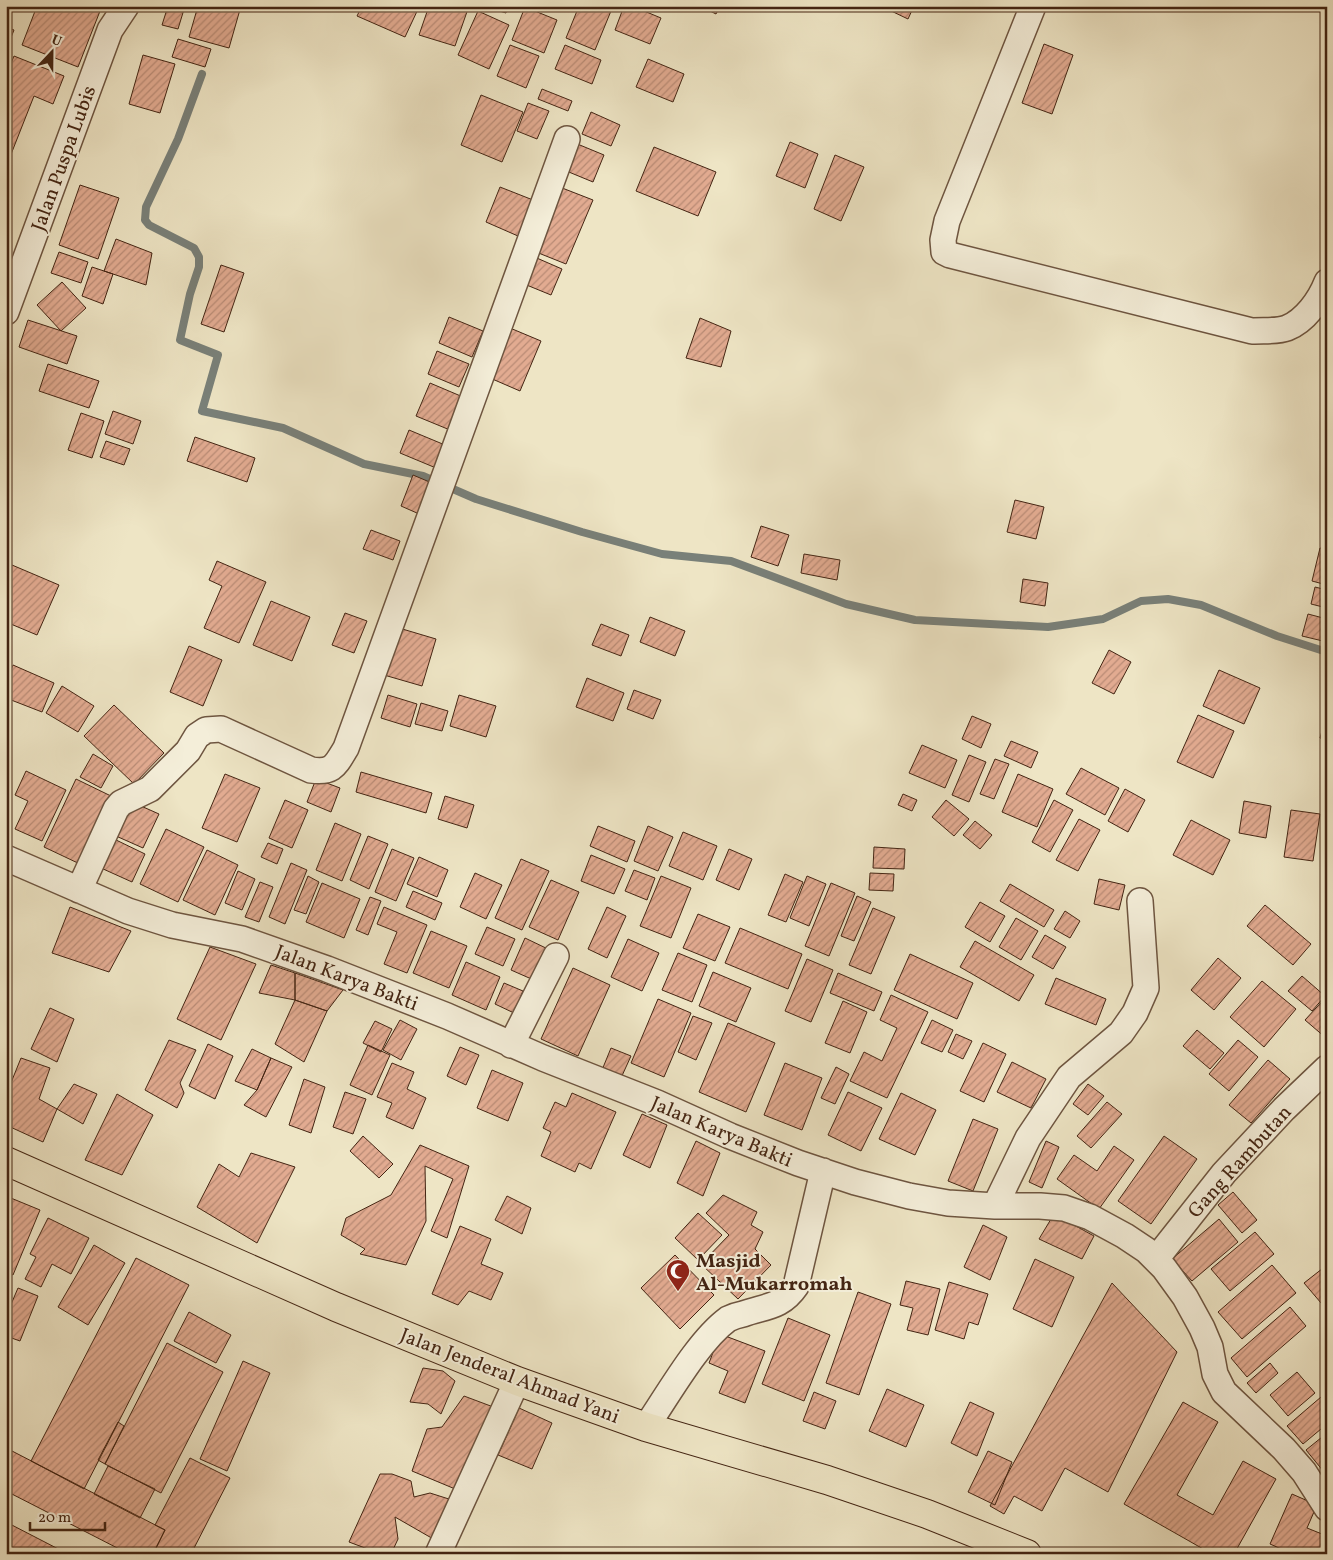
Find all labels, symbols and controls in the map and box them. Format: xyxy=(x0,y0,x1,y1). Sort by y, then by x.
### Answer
north arrow xyxy=(28,28,78,78)
text: U xyxy=(48,31,65,52)
street label: Jalan Puspa Lubis xyxy=(26,82,104,236)
street label: Jalan Karya Bakti xyxy=(271,939,422,1019)
street label: Jalan Karya Bakti xyxy=(646,1090,796,1175)
street label: Gang Rambutan xyxy=(1182,1100,1299,1225)
place label: Masjid Al-Mukarromah xyxy=(696,1248,852,1299)
mosque icon: Masjid Al-Mukarromah xyxy=(665,1258,691,1292)
street label: Jalan Jenderal Ahmad Yani xyxy=(395,1322,623,1432)
scale bar xyxy=(30,1500,105,1532)
text: 20 m xyxy=(38,1508,71,1529)

